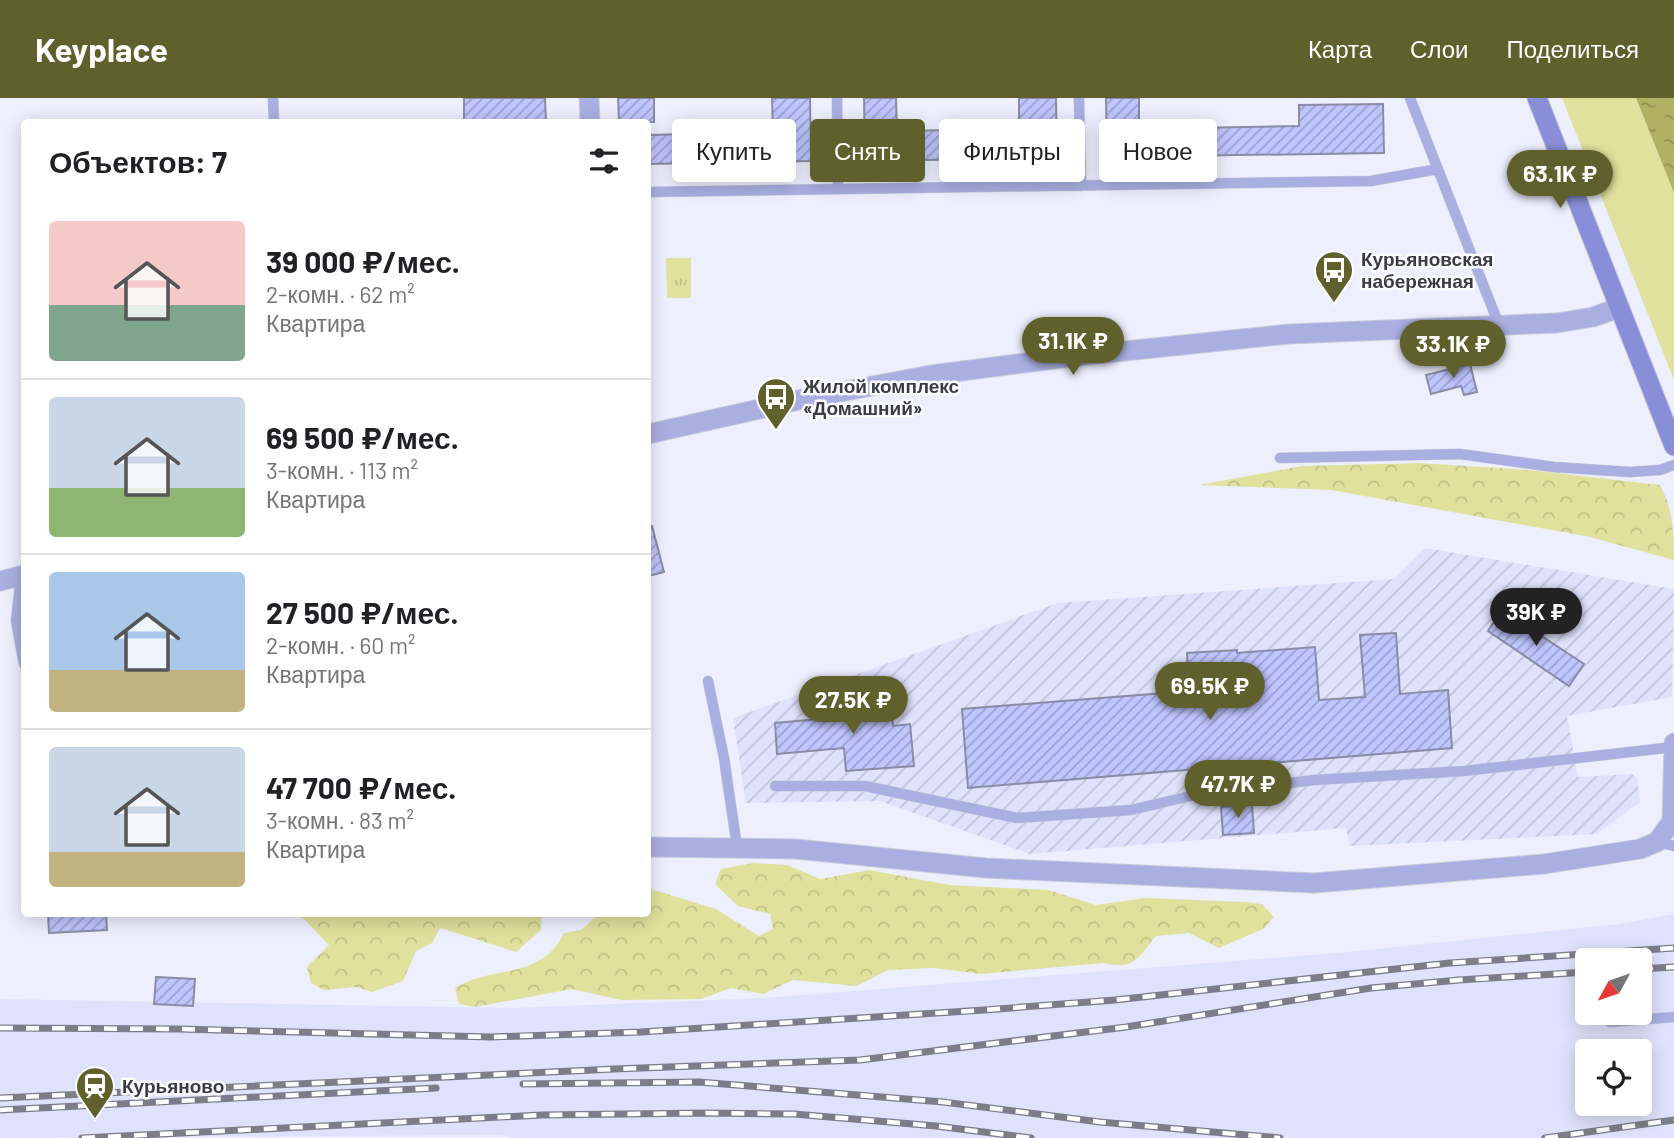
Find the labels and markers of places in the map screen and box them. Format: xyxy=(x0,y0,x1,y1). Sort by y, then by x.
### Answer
pin: 63.1K ₽ xyxy=(1495,150,1625,210)
place label: Курьяновская набережная xyxy=(1361,247,1493,292)
bus stop icon: Курьяновская набережная xyxy=(1313,249,1355,304)
pin: 31.1K ₽ xyxy=(1008,317,1138,377)
pin: 33.1K ₽ xyxy=(1388,320,1518,380)
place label: Жилой комплекс «Домашний» xyxy=(802,374,960,419)
bus stop icon: Жилой комплекс «Домашний» xyxy=(755,376,797,431)
pin: 39K ₽ xyxy=(1487,588,1585,648)
pin: 69.5K ₽ xyxy=(1145,662,1275,722)
pin: 27.5K ₽ xyxy=(788,676,918,736)
pin: 47.7K ₽ xyxy=(1173,760,1303,820)
station icon: Курьяново xyxy=(74,1065,116,1120)
place label: Курьяново xyxy=(122,1074,224,1097)

